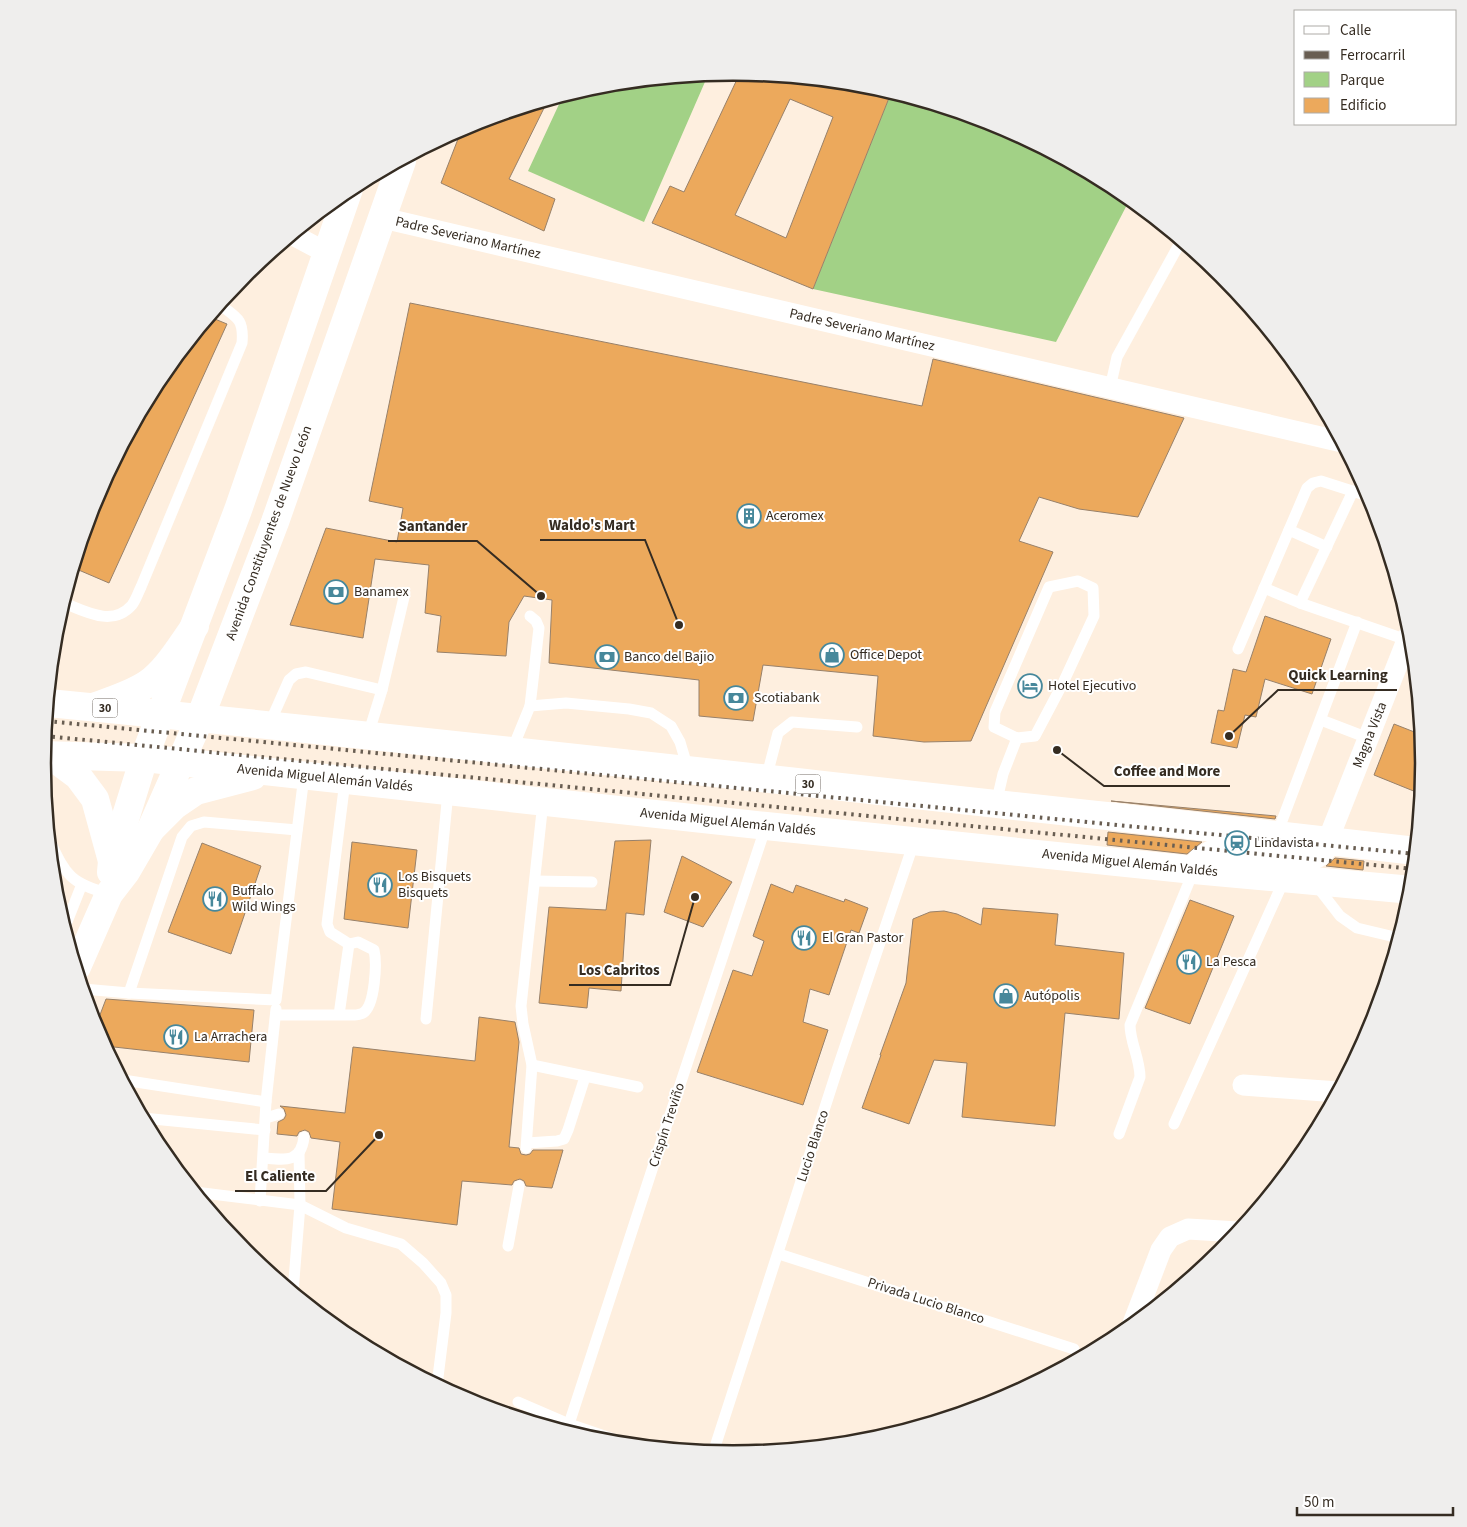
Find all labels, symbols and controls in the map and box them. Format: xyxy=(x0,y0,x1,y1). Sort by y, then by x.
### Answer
legend xyxy=(1294,10,1457,125)
text: Calle xyxy=(1340,20,1371,41)
text: Ferrocarril xyxy=(1340,45,1405,66)
text: Parque xyxy=(1340,70,1384,91)
text: Edificio xyxy=(1340,95,1387,116)
street label: Padre Severiano Martínez xyxy=(393,212,543,264)
street label: Padre Severiano Martínez xyxy=(787,304,937,356)
street label: Avenida Constituyentes de Nuevo León xyxy=(221,423,317,643)
building icon: Aceromex xyxy=(736,503,762,529)
place label: Aceromex xyxy=(766,506,824,526)
callout: Waldo's Mart xyxy=(540,510,645,540)
callout: Santander xyxy=(388,511,477,541)
text: Waldo's Mart xyxy=(549,515,635,536)
text: Santander xyxy=(398,516,468,537)
bank icon: Banamex xyxy=(323,579,349,605)
place label: Banamex xyxy=(354,582,409,602)
shop icon: Office Depot xyxy=(819,642,845,668)
bank icon: Banco del Bajio xyxy=(594,644,620,670)
place label: Office Depot xyxy=(850,645,922,665)
place label: Banco del Bajio xyxy=(624,647,714,667)
callout: Quick Learning xyxy=(1278,660,1397,690)
text: Quick Learning xyxy=(1288,665,1388,686)
hotel icon: Hotel Ejecutivo xyxy=(1017,673,1043,699)
place label: Hotel Ejecutivo xyxy=(1048,676,1136,696)
bank icon: Scotiabank xyxy=(723,685,749,711)
place label: Scotiabank xyxy=(754,688,819,708)
road number: 30 xyxy=(92,698,118,718)
street label: Magna Vista xyxy=(1348,699,1392,771)
callout: Coffee and More xyxy=(1104,756,1230,786)
street label: Avenida Miguel Alemán Valdés xyxy=(236,759,414,797)
text: Coffee and More xyxy=(1114,761,1221,782)
road number: 30 xyxy=(796,774,820,794)
street label: Avenida Miguel Alemán Valdés xyxy=(639,803,817,841)
station icon: Lindavista xyxy=(1224,830,1250,856)
place label: Lindavista xyxy=(1254,833,1314,853)
street label: Avenida Miguel Alemán Valdés xyxy=(1041,844,1219,882)
place label: Los Bisquets Bisquets xyxy=(398,867,471,903)
restaurant icon: Los Bisquets Bisquets xyxy=(367,872,393,898)
place label: Buffalo Wild Wings xyxy=(232,881,296,917)
restaurant icon: Buffalo Wild Wings xyxy=(202,886,228,912)
restaurant icon: El Gran Pastor xyxy=(791,925,817,951)
place label: El Gran Pastor xyxy=(822,928,904,948)
restaurant icon: La Pesca xyxy=(1176,949,1202,975)
place label: La Pesca xyxy=(1206,952,1256,972)
callout: Los Cabritos xyxy=(569,955,670,985)
text: Los Cabritos xyxy=(578,960,660,981)
shop icon: Autópolis xyxy=(993,983,1019,1009)
place label: Autópolis xyxy=(1024,986,1080,1006)
restaurant icon: La Arrachera xyxy=(163,1024,189,1050)
place label: La Arrachera xyxy=(194,1027,267,1047)
street label: Crispín Treviño xyxy=(644,1080,690,1170)
street label: Lucio Blanco xyxy=(792,1107,834,1185)
callout: El Caliente xyxy=(235,1161,326,1191)
text: El Caliente xyxy=(245,1166,315,1187)
street label: Privada Lucio Blanco xyxy=(865,1273,987,1329)
scale bar xyxy=(1297,1484,1453,1516)
text: 50 m xyxy=(1304,1492,1334,1513)

